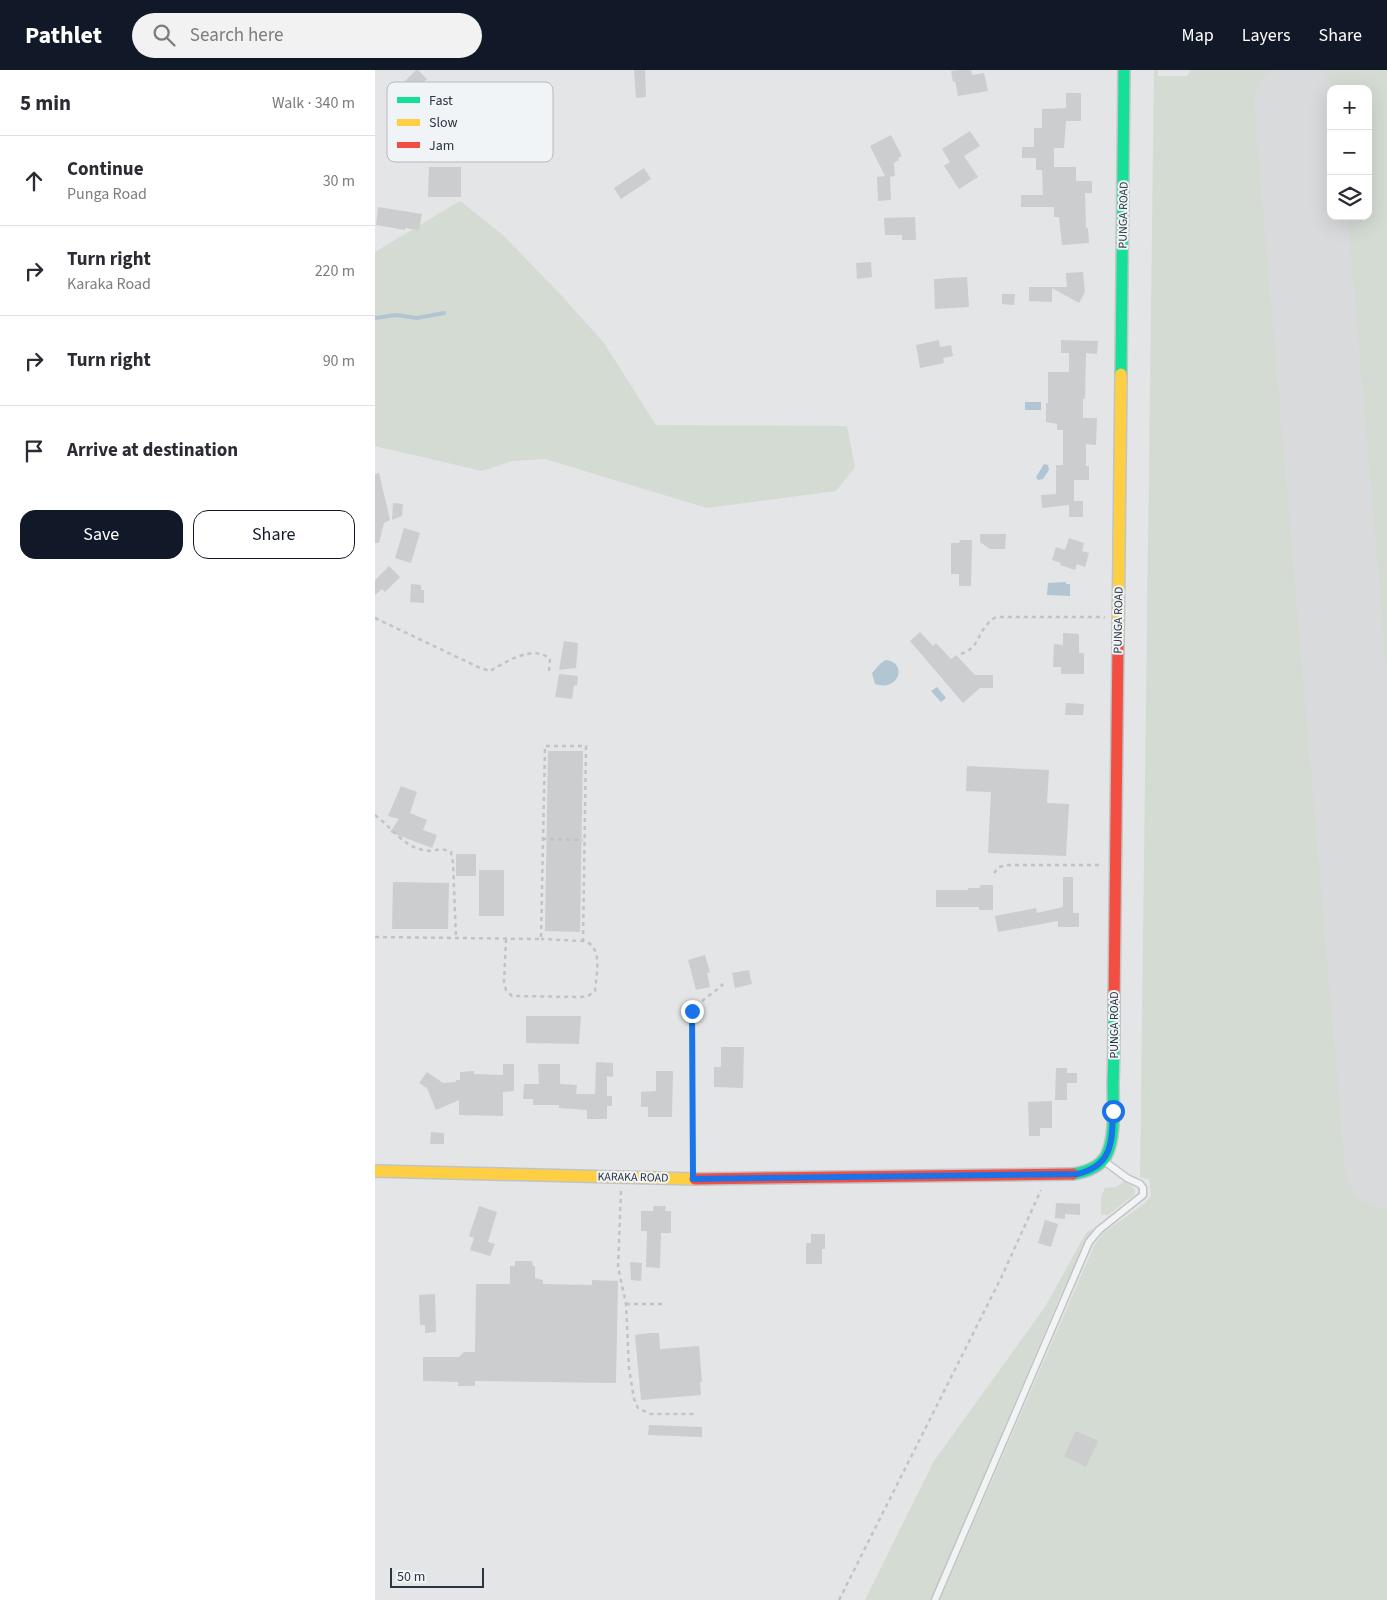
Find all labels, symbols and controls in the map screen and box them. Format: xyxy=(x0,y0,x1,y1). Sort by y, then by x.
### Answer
search box xyxy=(132,13,482,58)
text: Pathlet xyxy=(25,18,102,53)
icon: search xyxy=(150,21,178,49)
text: Search here xyxy=(190,22,284,49)
text: Map xyxy=(1182,23,1214,48)
text: Layers xyxy=(1242,23,1291,48)
text: Share xyxy=(1319,23,1362,48)
legend xyxy=(387,82,553,162)
map controls xyxy=(1327,85,1372,220)
button: + xyxy=(1327,85,1372,130)
text: 5 min xyxy=(20,88,71,118)
text: Fast xyxy=(429,91,453,111)
text: Walk · 340 m xyxy=(272,92,355,114)
text: Slow xyxy=(429,113,458,133)
button: − xyxy=(1327,130,1372,175)
text: Jam xyxy=(429,136,454,156)
text: Continue xyxy=(67,156,144,183)
icon: ahead xyxy=(20,167,48,195)
text: 30 m xyxy=(323,170,355,192)
button: layers xyxy=(1327,175,1372,220)
street label: PUNGA ROAD xyxy=(1114,181,1133,249)
text: Punga Road xyxy=(67,183,147,205)
text: Turn right xyxy=(67,246,151,273)
icon: right xyxy=(20,257,48,285)
text: 220 m xyxy=(315,260,355,282)
text: Karaka Road xyxy=(67,273,151,295)
icon: right xyxy=(20,347,48,375)
text: Turn right xyxy=(67,347,151,374)
text: 90 m xyxy=(323,350,355,372)
icon: arrive xyxy=(20,437,48,465)
text: Arrive at destination xyxy=(67,437,238,464)
button: Save xyxy=(20,510,183,559)
button: Share xyxy=(193,510,355,559)
street label: PUNGA ROAD xyxy=(1109,586,1128,654)
street label: PUNGA ROAD xyxy=(1106,991,1123,1059)
route end xyxy=(681,1000,704,1023)
route start xyxy=(1102,1100,1125,1123)
street label: KARAKA ROAD xyxy=(597,1168,669,1187)
scale bar xyxy=(390,1565,484,1588)
text: 50 m xyxy=(397,1567,425,1587)

